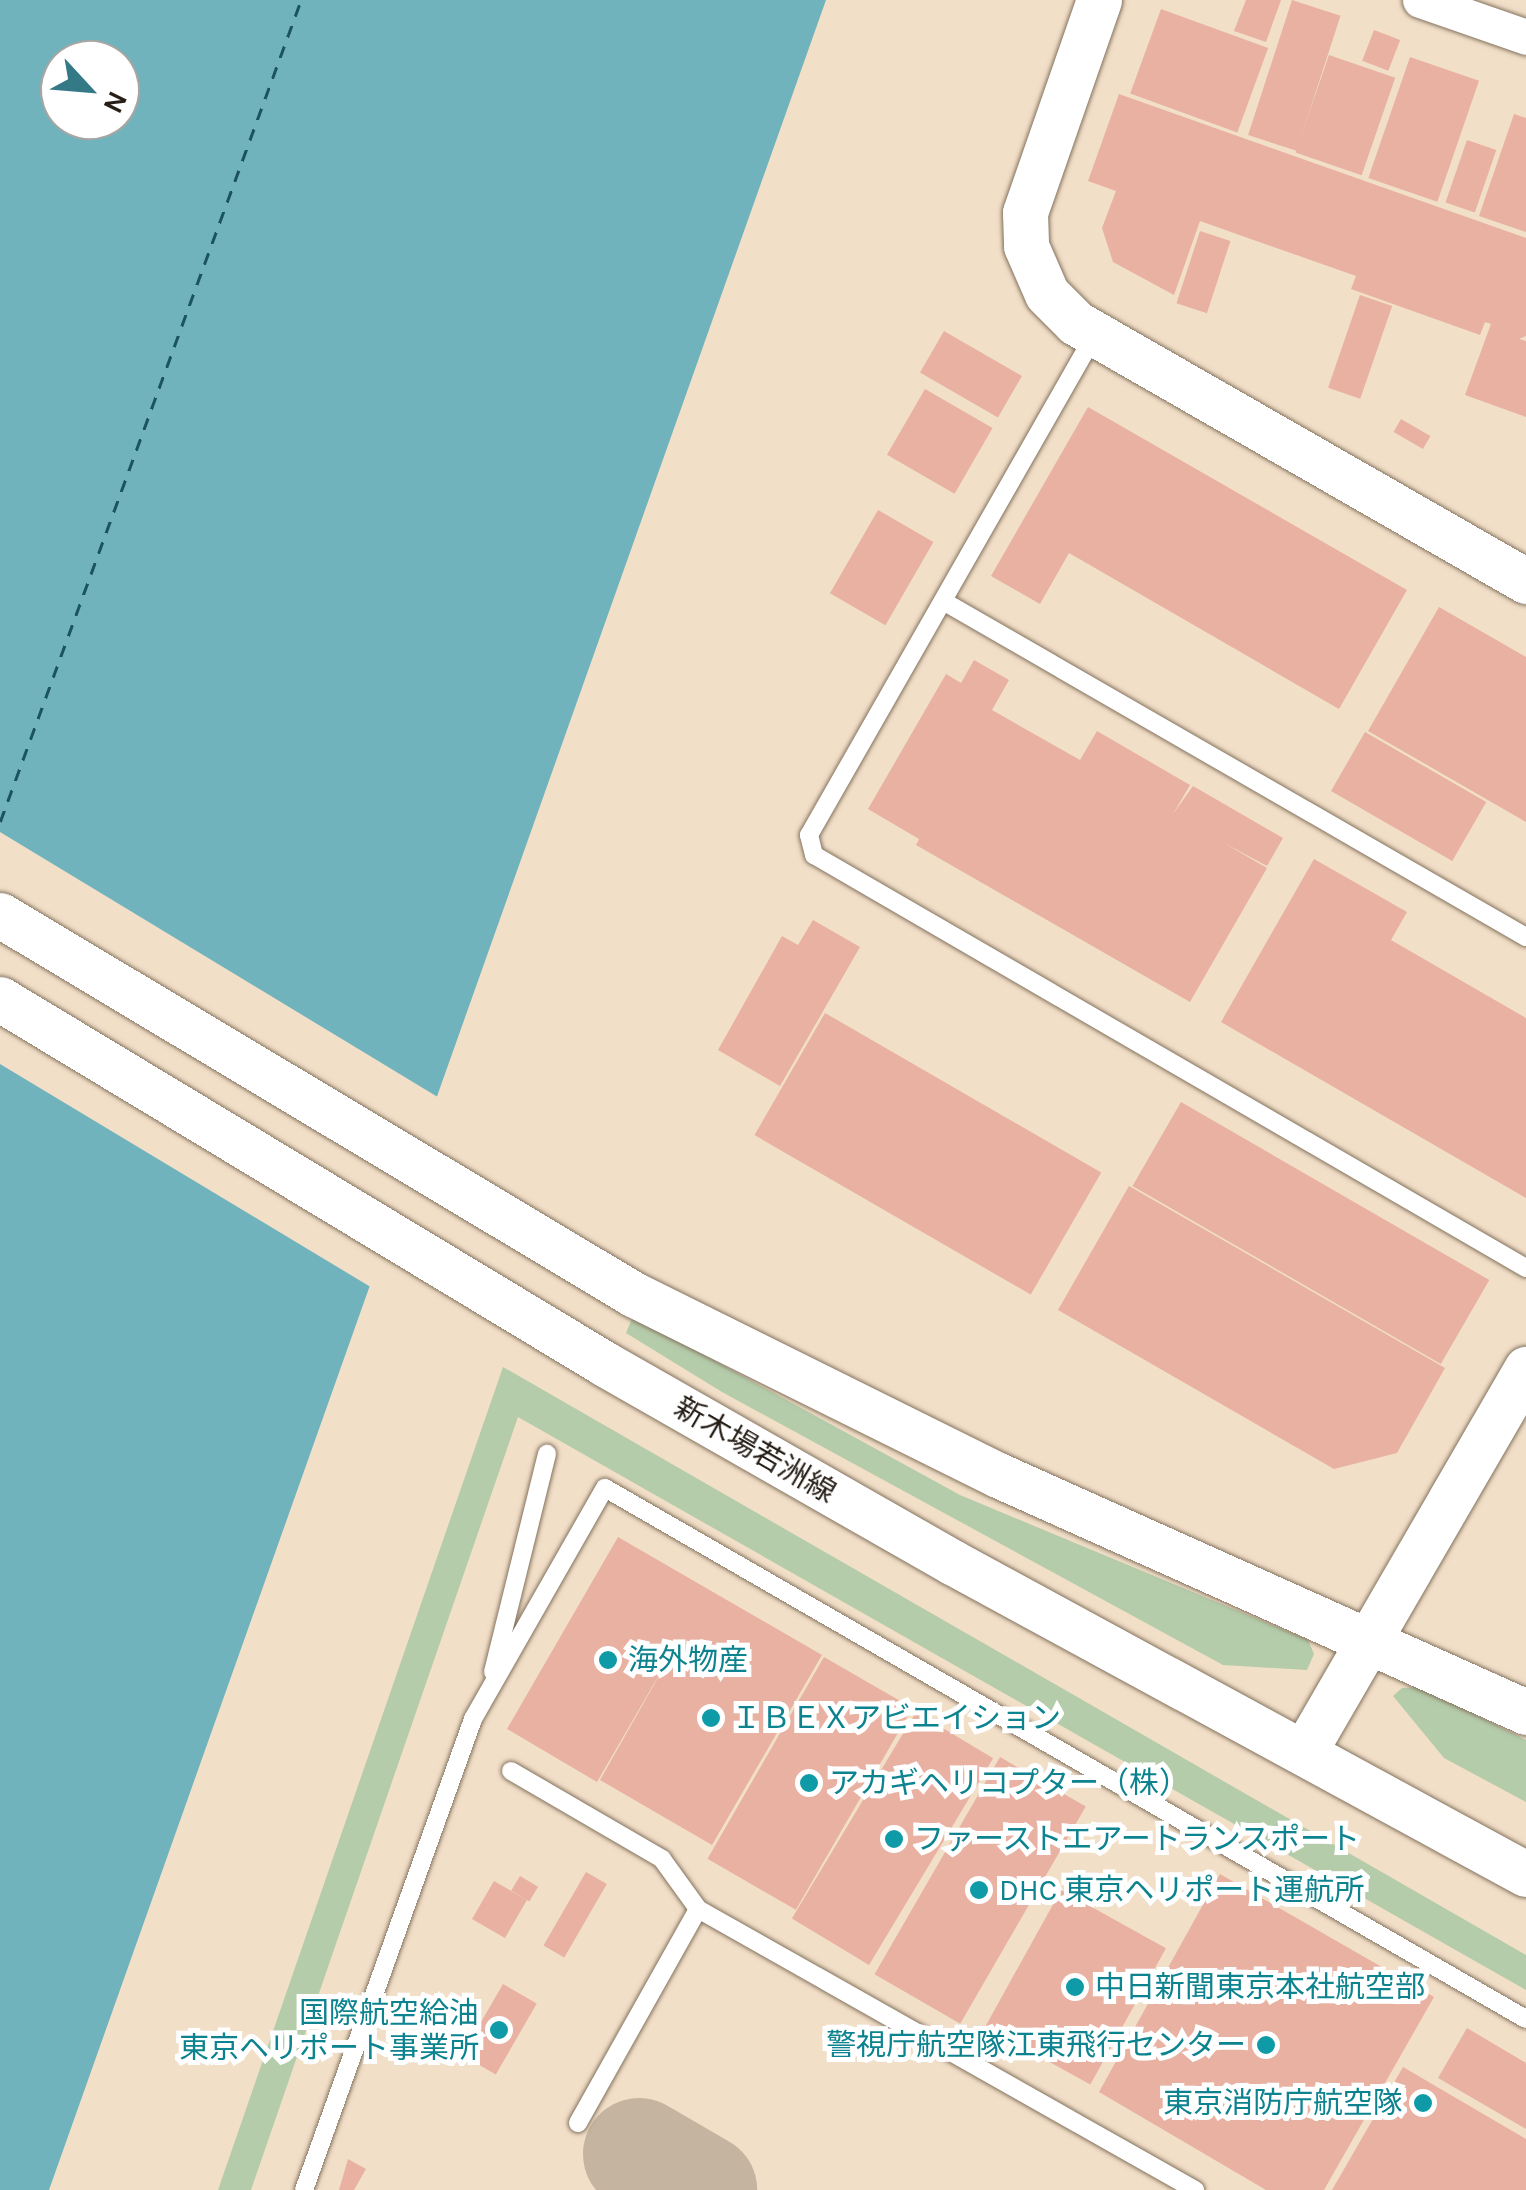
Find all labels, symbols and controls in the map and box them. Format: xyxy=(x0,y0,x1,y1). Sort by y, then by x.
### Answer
north arrow xyxy=(40,40,140,140)
text: N xyxy=(96,86,135,119)
street label: 新木場若洲線 xyxy=(668,1389,842,1511)
place label: 海外物産 xyxy=(628,1642,748,1678)
marker: 海外物産 xyxy=(597,1649,619,1671)
place label: ＩＢＥＸアビエイション xyxy=(731,1700,1061,1736)
marker: ＩＢＥＸアビエイション xyxy=(700,1707,722,1729)
place label: アカギヘリコプター（株） xyxy=(829,1765,1189,1801)
marker: アカギヘリコプター（株） xyxy=(798,1772,820,1794)
place label: ファーストエアートランスポート xyxy=(914,1821,1362,1857)
marker: ファーストエアートランスポート xyxy=(883,1828,905,1850)
place label: DHC 東京ヘリポート運航所 xyxy=(999,1872,1364,1908)
marker: DHC 東京ヘリポート運航所 xyxy=(968,1879,990,1901)
place label: 中日新聞東京本社航空部 xyxy=(1095,1969,1425,2005)
marker: 中日新聞東京本社航空部 xyxy=(1064,1976,1086,1998)
place label: 国際航空給油 東京ヘリポート事業所 xyxy=(179,1995,479,2066)
marker: 国際航空給油 東京ヘリポート事業所 xyxy=(488,2019,510,2041)
place label: 警視庁航空隊江東飛行センター xyxy=(826,2027,1246,2063)
marker: 警視庁航空隊江東飛行センター xyxy=(1255,2034,1277,2056)
place label: 東京消防庁航空隊 xyxy=(1163,2085,1403,2121)
marker: 東京消防庁航空隊 xyxy=(1412,2092,1434,2114)

